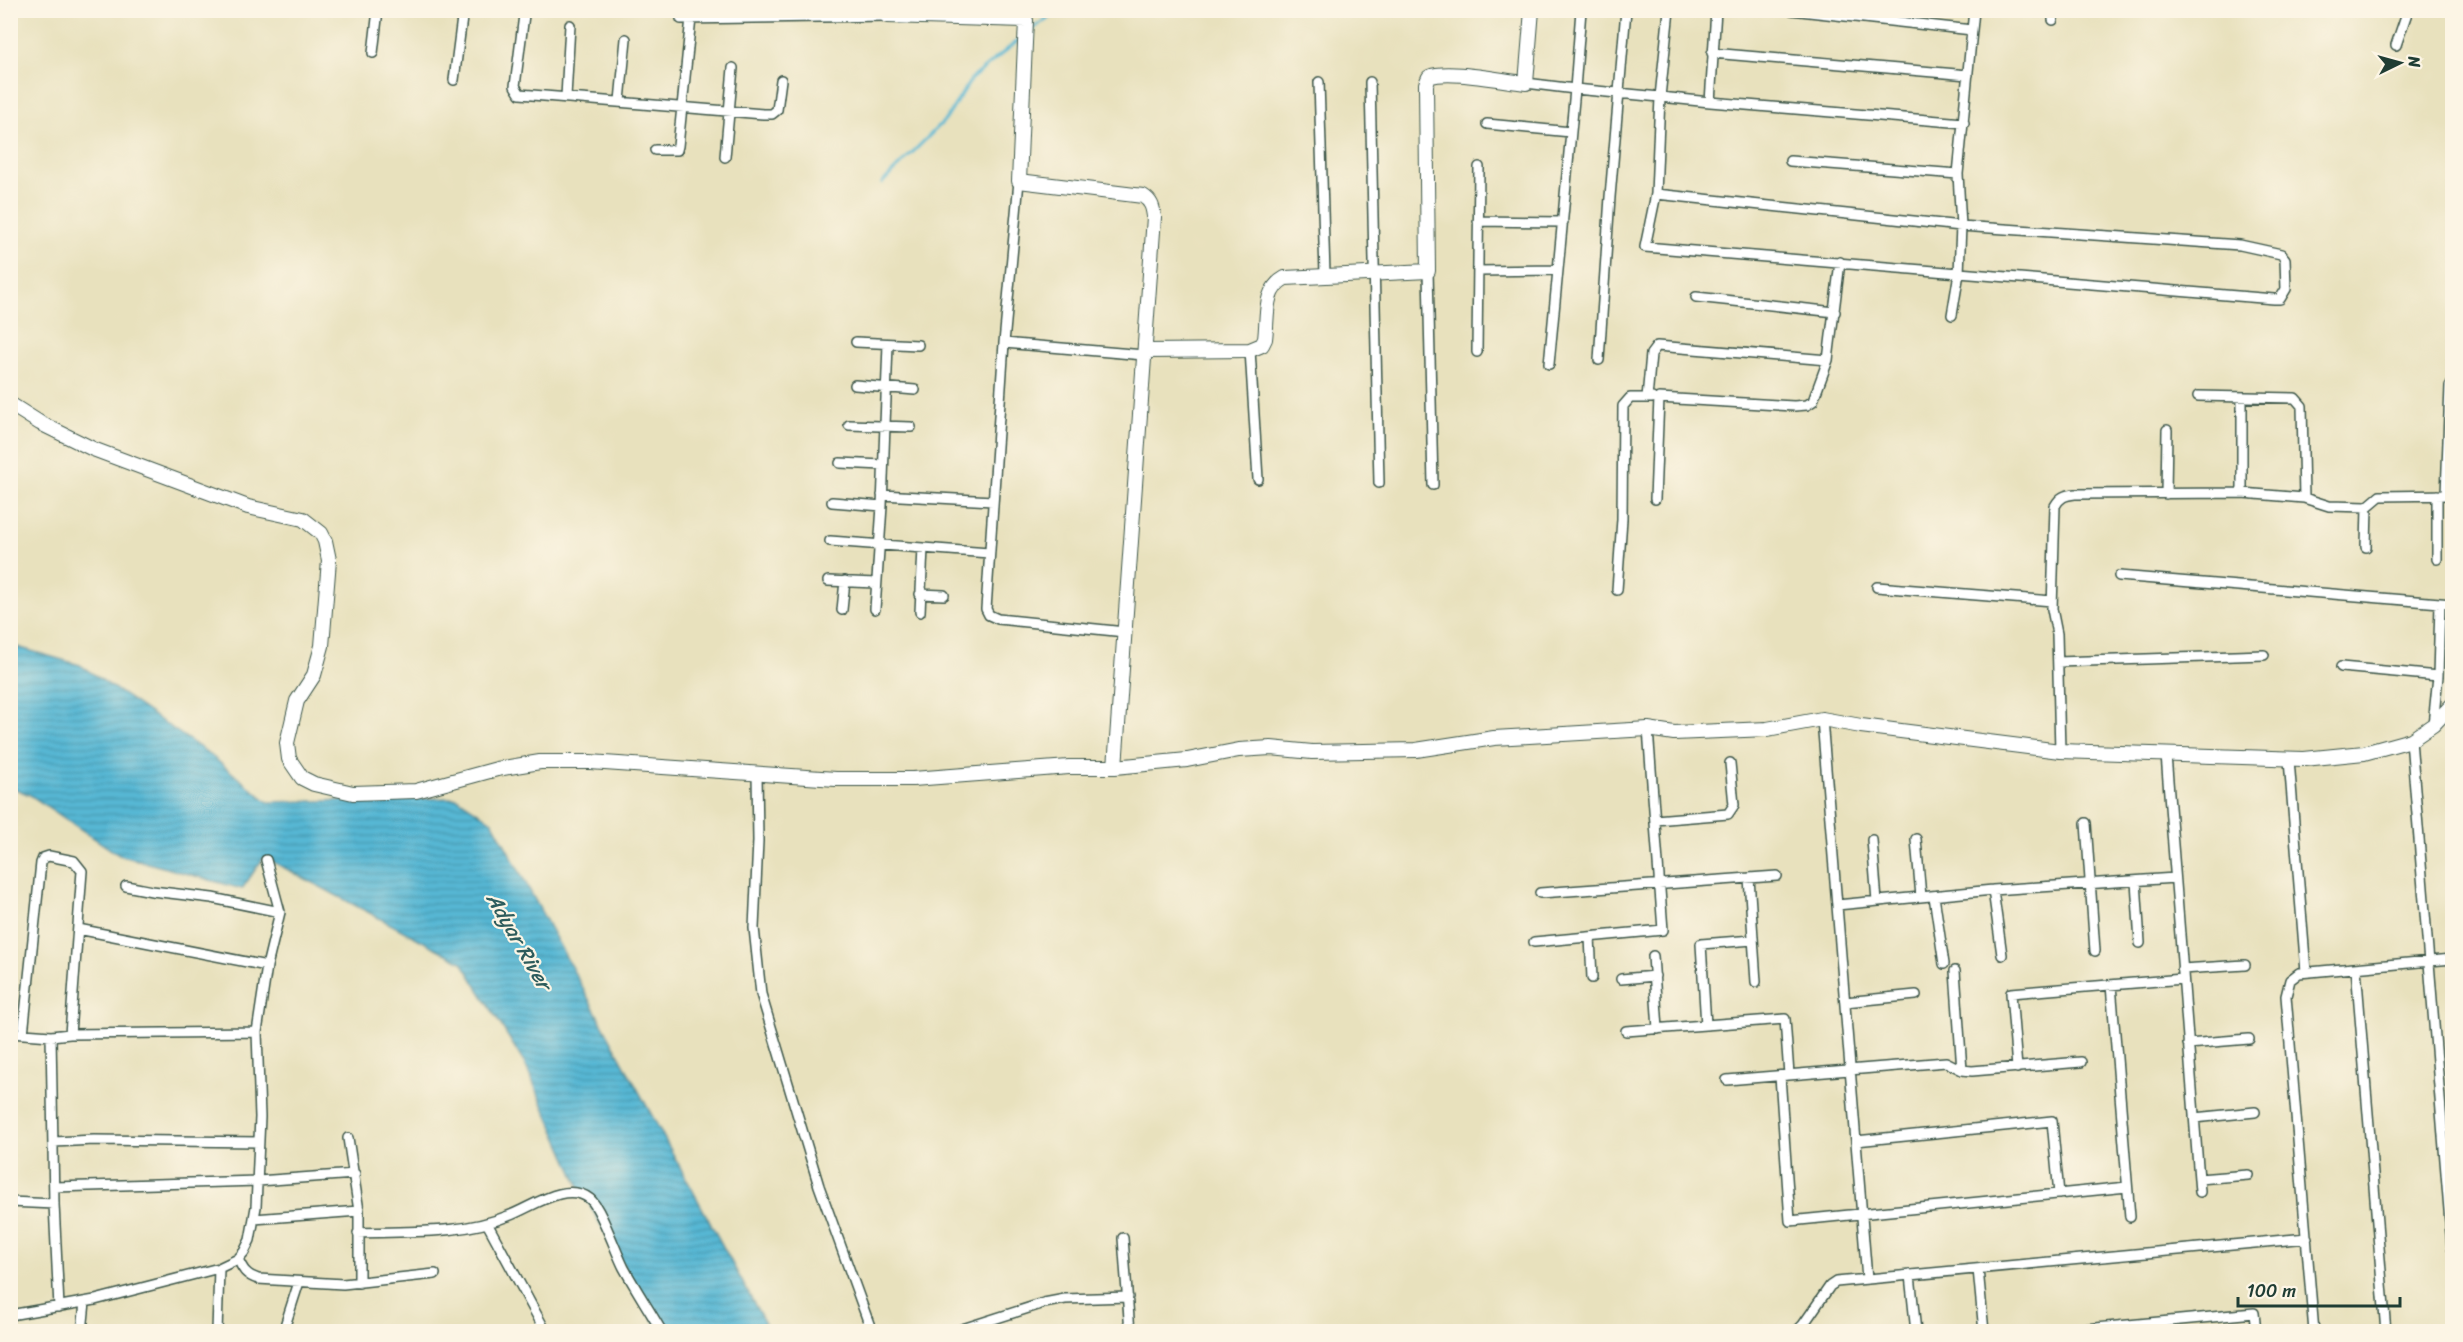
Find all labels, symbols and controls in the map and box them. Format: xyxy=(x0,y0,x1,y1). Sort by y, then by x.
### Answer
north arrow xyxy=(2370,33,2430,93)
text: N xyxy=(2399,54,2429,69)
water label: Adyar River xyxy=(475,884,564,1001)
scale bar xyxy=(2238,1270,2400,1308)
text: 100 m xyxy=(2247,1275,2296,1307)

